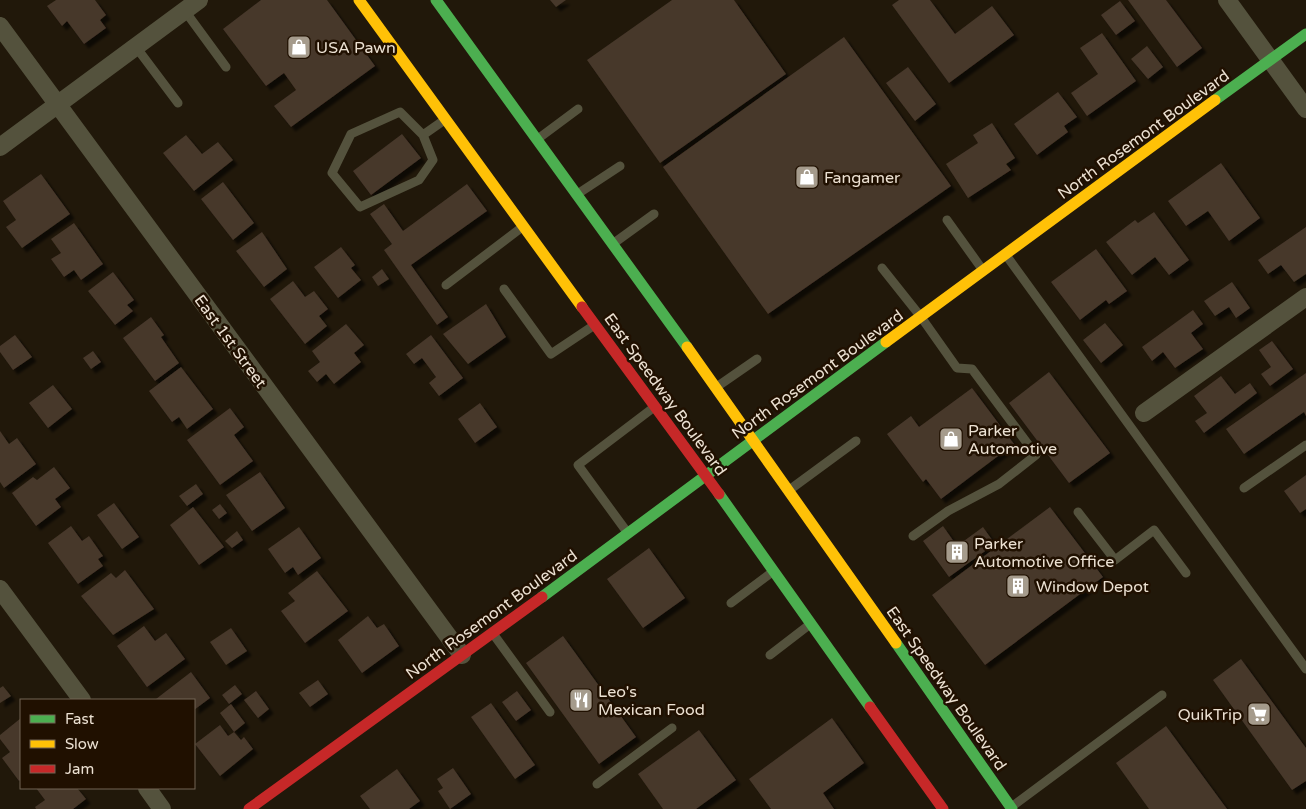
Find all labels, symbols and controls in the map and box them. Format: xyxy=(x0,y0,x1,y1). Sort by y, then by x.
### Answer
shop icon: USA Pawn xyxy=(286,34,312,60)
place label: USA Pawn xyxy=(316,38,396,58)
street label: North Rosemont Boulevard xyxy=(1054,66,1233,204)
shop icon: Fangamer xyxy=(794,164,820,190)
place label: Fangamer xyxy=(824,168,901,188)
street label: East 1st Street xyxy=(190,291,271,392)
street label: North Rosemont Boulevard xyxy=(728,306,907,444)
street label: East Speedway Boulevard xyxy=(599,309,731,480)
place label: Parker Automotive xyxy=(968,421,1057,459)
shop icon: Parker Automotive xyxy=(938,426,964,452)
place label: Parker Automotive Office xyxy=(974,534,1114,572)
building icon: Parker Automotive Office xyxy=(944,539,970,565)
street label: North Rosemont Boulevard xyxy=(402,546,581,684)
building icon: Window Depot xyxy=(1005,573,1031,599)
place label: Window Depot xyxy=(1036,577,1149,597)
street label: East Speedway Boulevard xyxy=(882,603,1011,775)
place label: Leo's Mexican Food xyxy=(598,682,705,720)
restaurant icon: Leo's Mexican Food xyxy=(568,687,594,713)
legend xyxy=(20,699,195,789)
supermarket icon: QuikTrip xyxy=(1246,701,1272,727)
place label: QuikTrip xyxy=(1178,705,1242,725)
text: Fast xyxy=(65,710,95,728)
text: Slow xyxy=(65,735,99,753)
text: Jam xyxy=(65,760,94,778)

